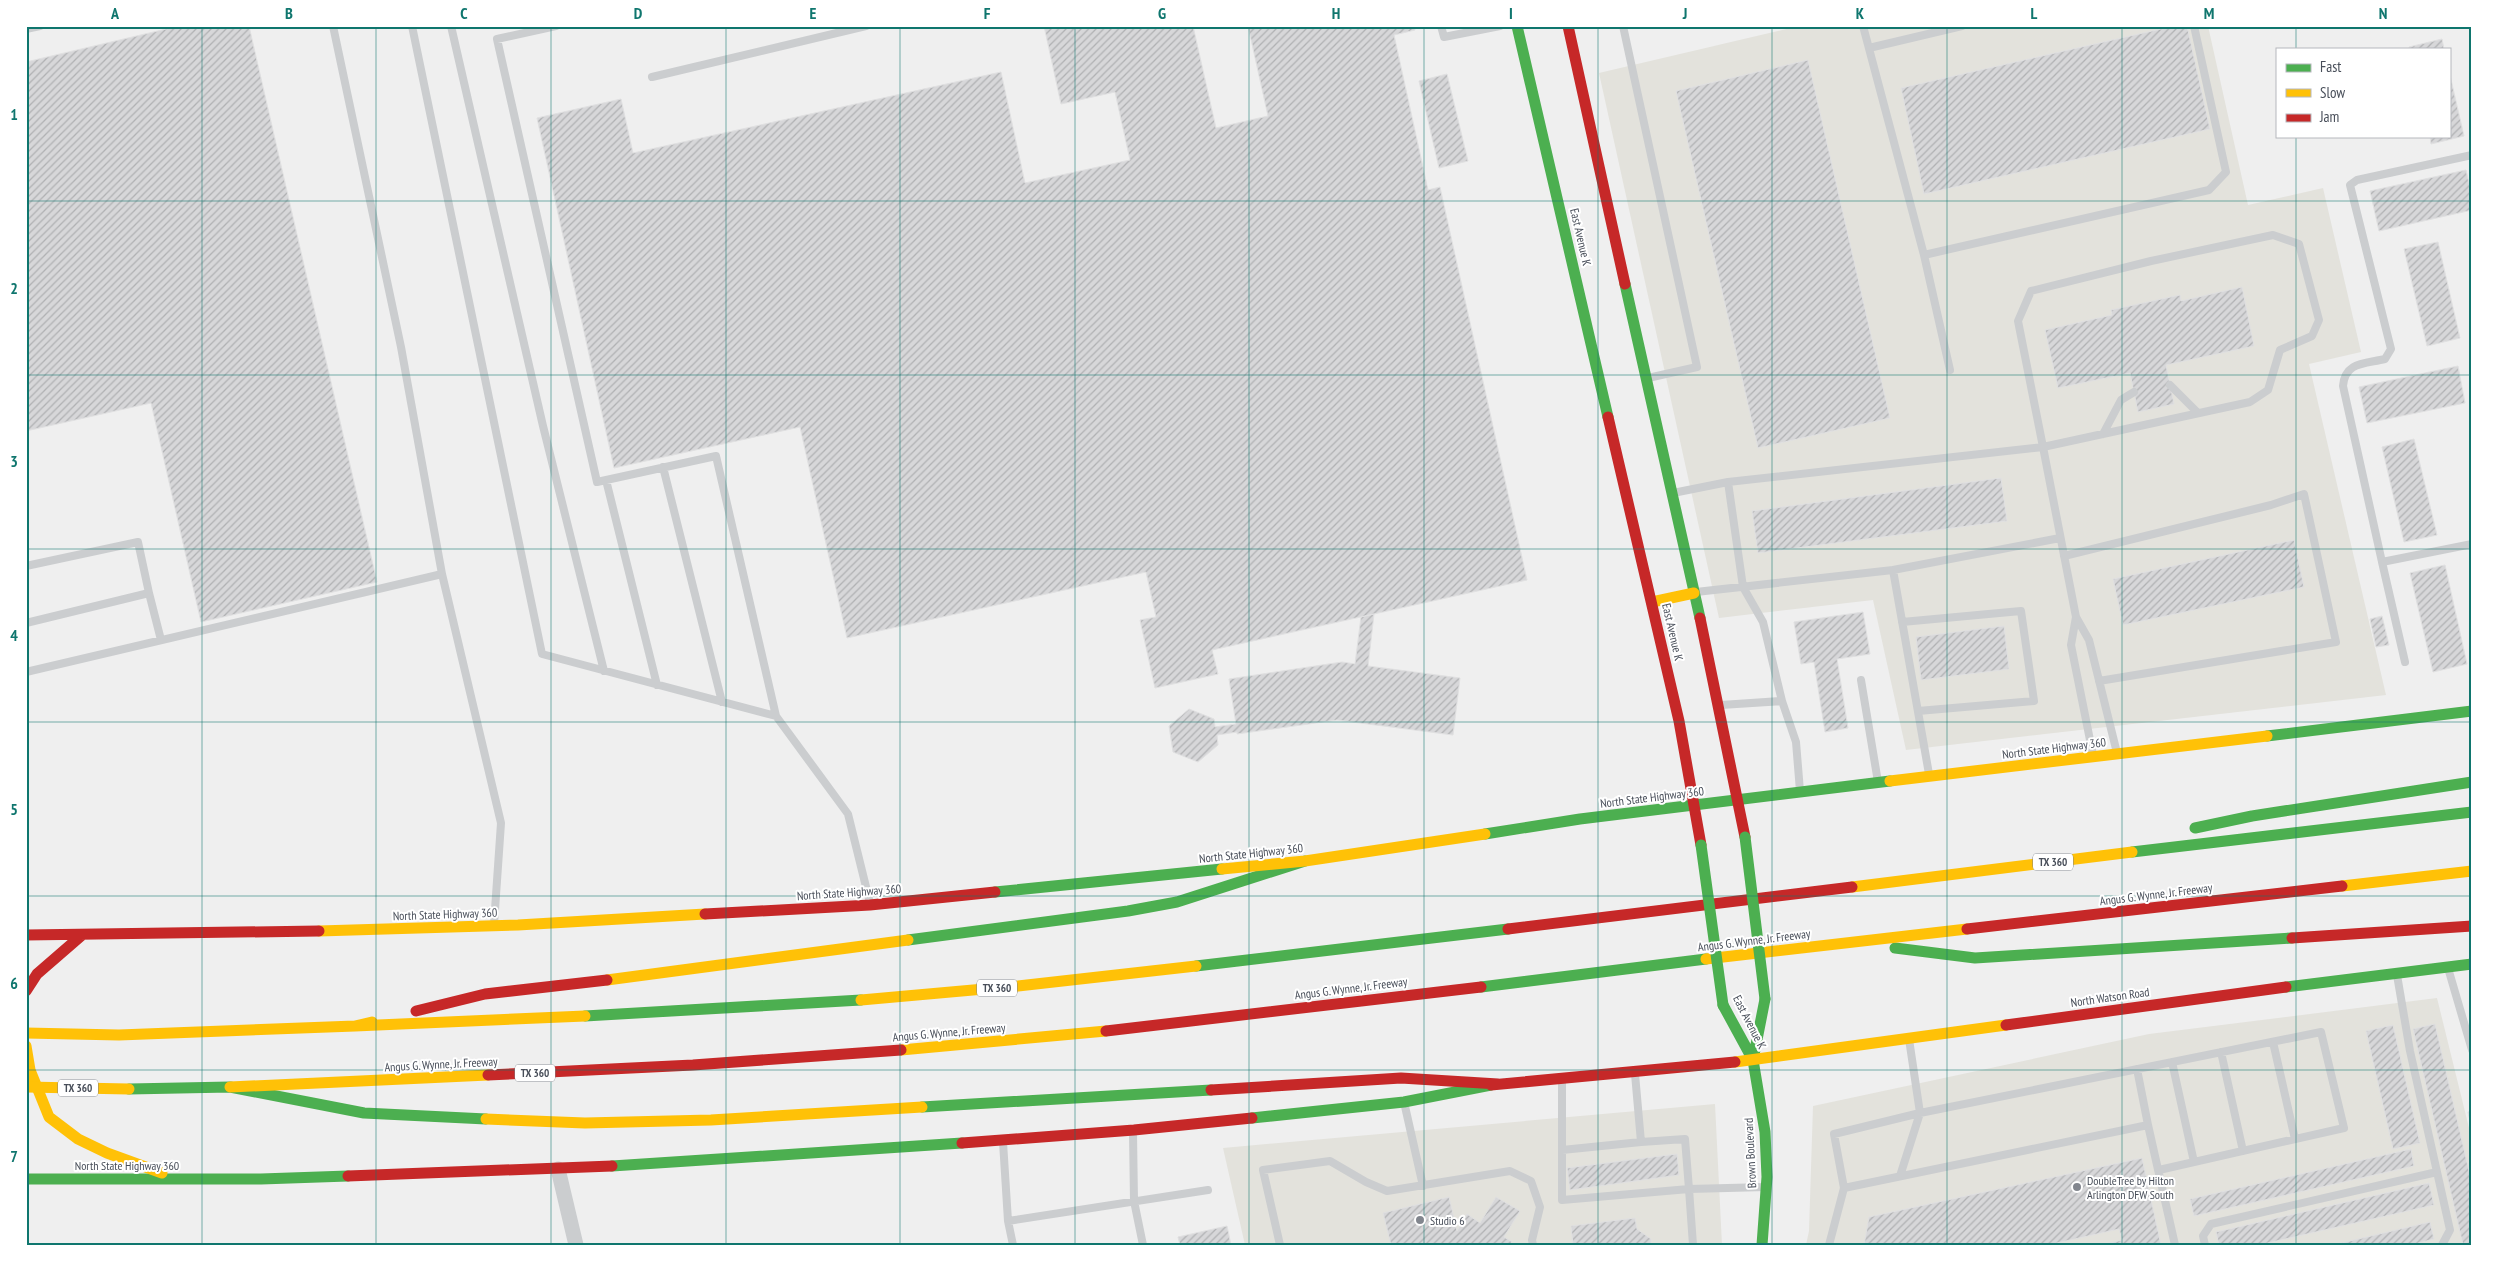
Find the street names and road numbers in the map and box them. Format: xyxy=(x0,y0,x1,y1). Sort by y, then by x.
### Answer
street label: East Avenue K xyxy=(1567,207,1595,267)
street label: East Avenue K xyxy=(1659,602,1687,662)
street label: North State Highway 360 xyxy=(2001,734,2107,762)
street label: North State Highway 360 xyxy=(1599,783,1705,811)
street label: North State Highway 360 xyxy=(1198,840,1304,866)
road number: TX 360 xyxy=(2033,854,2073,870)
street label: Angus G. Wynne, Jr. Freeway xyxy=(2099,880,2214,908)
street label: North State Highway 360 xyxy=(796,881,902,903)
street label: North State Highway 360 xyxy=(392,905,498,923)
street label: Angus G. Wynne, Jr. Freeway xyxy=(1697,926,1812,954)
street label: Angus G. Wynne, Jr. Freeway xyxy=(1294,974,1409,1002)
road number: TX 360 xyxy=(977,980,1017,996)
street label: North Watson Road xyxy=(2070,984,2150,1010)
street label: East Avenue K xyxy=(1730,993,1770,1051)
street label: Angus G. Wynne, Jr. Freeway xyxy=(892,1020,1007,1044)
street label: Angus G. Wynne, Jr. Freeway xyxy=(384,1054,498,1074)
road number: TX 360 xyxy=(515,1064,555,1082)
road number: TX 360 xyxy=(58,1080,98,1096)
street label: Brown Boulevard xyxy=(1741,1117,1759,1189)
street label: North State Highway 360 xyxy=(75,1158,179,1173)

